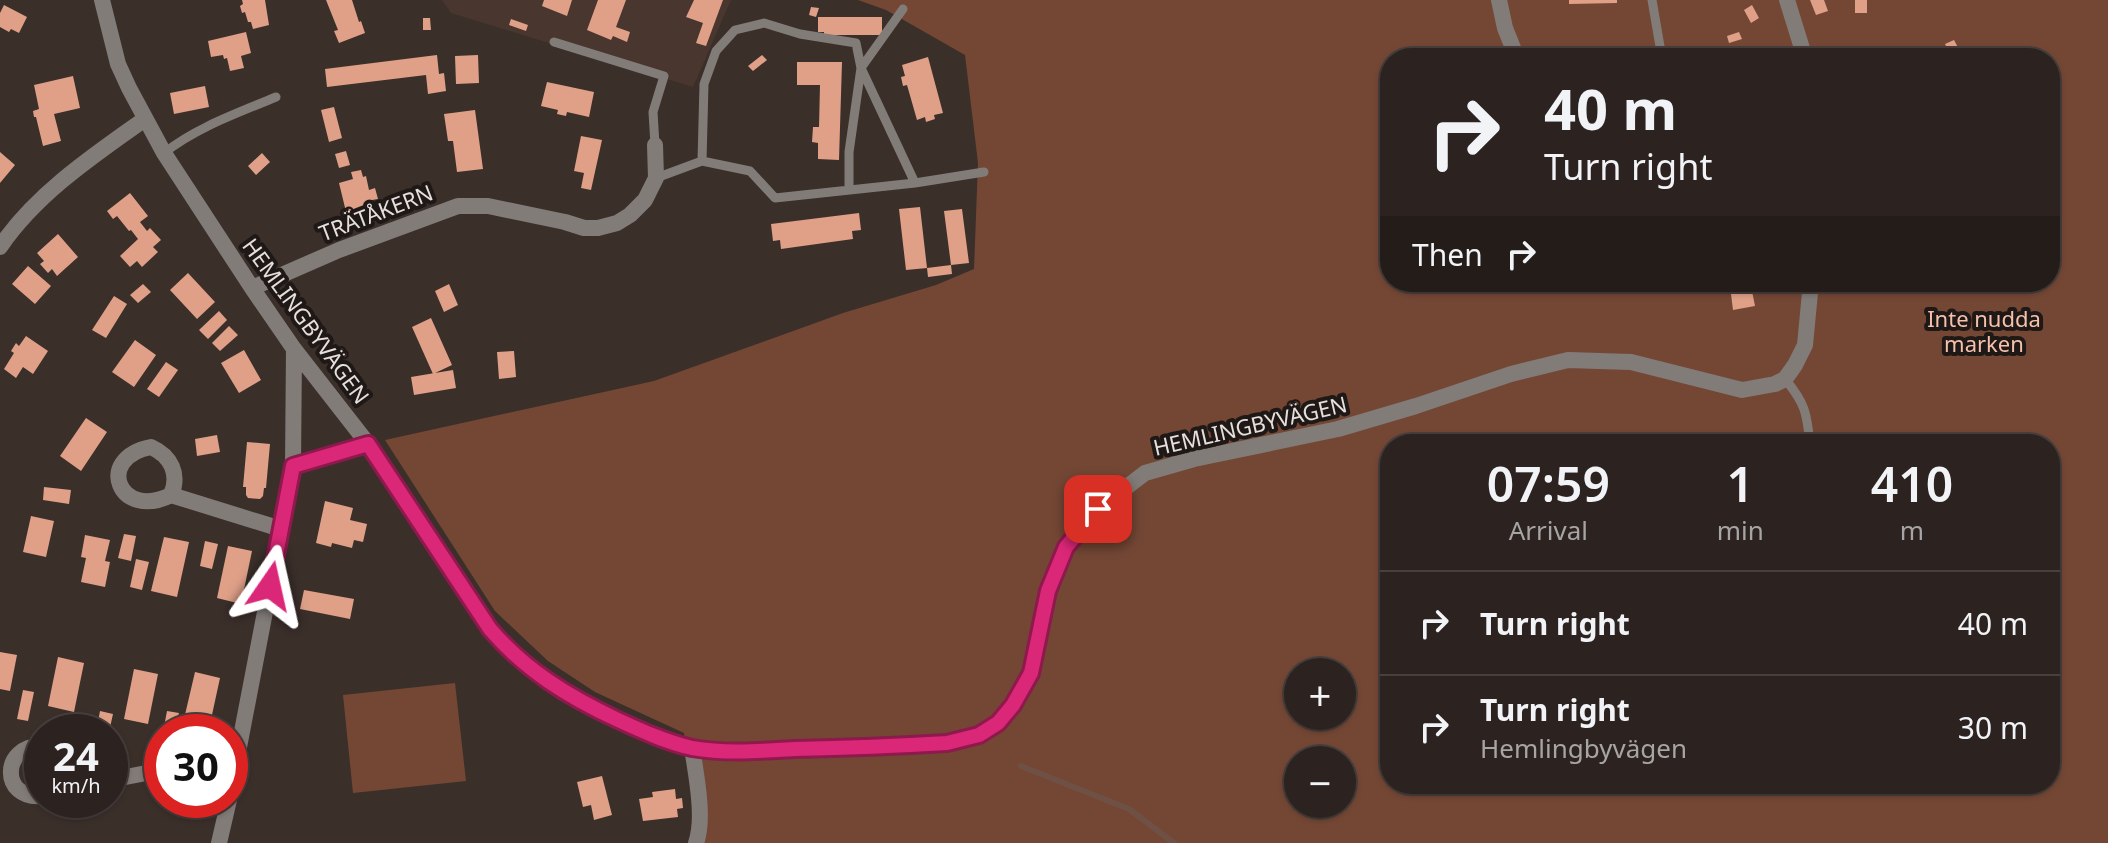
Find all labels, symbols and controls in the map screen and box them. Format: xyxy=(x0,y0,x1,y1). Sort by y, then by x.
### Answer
text: 40 m xyxy=(1544,70,1677,146)
icon: right xyxy=(1412,80,1516,184)
text: Turn right xyxy=(1544,142,1712,191)
street label: TRÄTÅKERN xyxy=(315,177,437,247)
street label: HEMLINGBYVÄGEN xyxy=(237,232,377,409)
icon: right xyxy=(1499,232,1543,276)
text: Then xyxy=(1412,234,1483,275)
park label: Inte nudda marken xyxy=(1927,303,2041,358)
street label: HEMLINGBYVÄGEN xyxy=(1150,388,1350,462)
text: 07:59 xyxy=(1487,451,1610,516)
text: 1 xyxy=(1727,451,1754,516)
text: 410 xyxy=(1871,451,1953,516)
pin xyxy=(1064,475,1132,543)
icon: arrive xyxy=(1076,487,1120,531)
text: Arrival xyxy=(1509,512,1588,548)
text: min xyxy=(1717,512,1764,548)
text: m xyxy=(1900,512,1924,548)
position arrow xyxy=(228,544,312,628)
icon: right xyxy=(1412,601,1456,645)
text: Turn right xyxy=(1480,603,1630,644)
text: 40 m xyxy=(1958,603,2028,644)
map controls xyxy=(1284,658,1356,818)
button: + xyxy=(1284,658,1356,730)
text: Turn right xyxy=(1480,689,1630,730)
icon: right xyxy=(1412,705,1456,749)
text: 30 m xyxy=(1958,707,2028,748)
speed limit sign: 30 xyxy=(144,714,248,818)
text: 24 xyxy=(53,728,99,783)
text: Hemlingbyvägen xyxy=(1480,730,1687,766)
button: − xyxy=(1284,746,1356,818)
text: km/h xyxy=(51,772,101,799)

